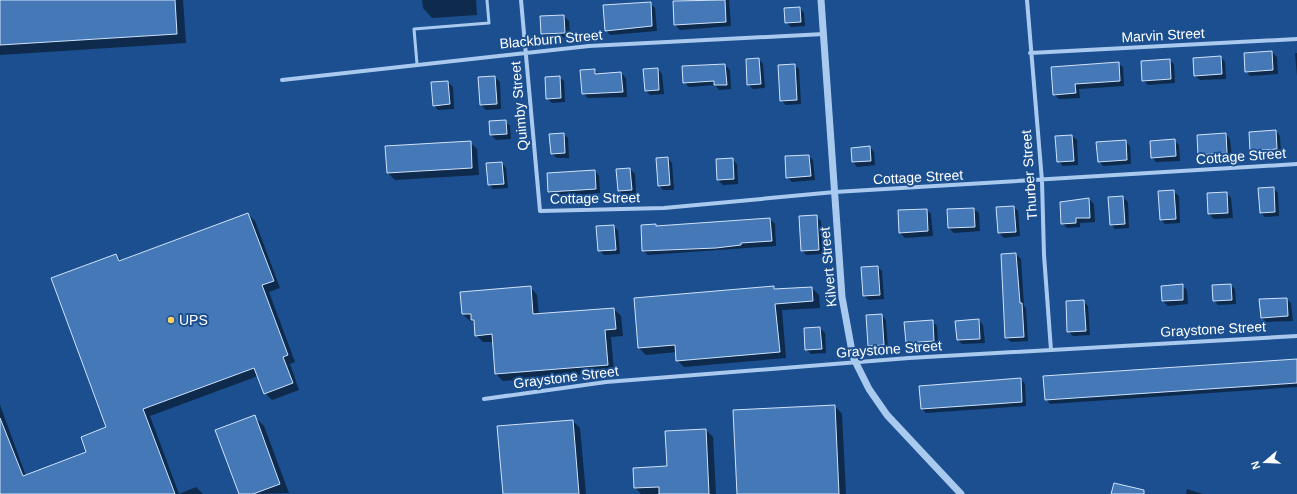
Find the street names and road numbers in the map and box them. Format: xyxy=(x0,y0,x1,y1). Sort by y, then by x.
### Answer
street label: Marvin Street xyxy=(1121,25,1205,45)
street label: Blackburn Street xyxy=(499,27,603,51)
street label: Quimby Street xyxy=(507,61,531,151)
street label: Thurber Street xyxy=(1018,129,1040,221)
street label: Cottage Street xyxy=(1195,145,1287,167)
street label: Cottage Street xyxy=(873,167,964,187)
street label: Cottage Street xyxy=(550,189,640,207)
street label: Kilvert Street xyxy=(817,226,839,308)
street label: Graystone Street xyxy=(1160,318,1266,340)
street label: Graystone Street xyxy=(836,337,942,361)
street label: Graystone Street xyxy=(513,363,620,391)

